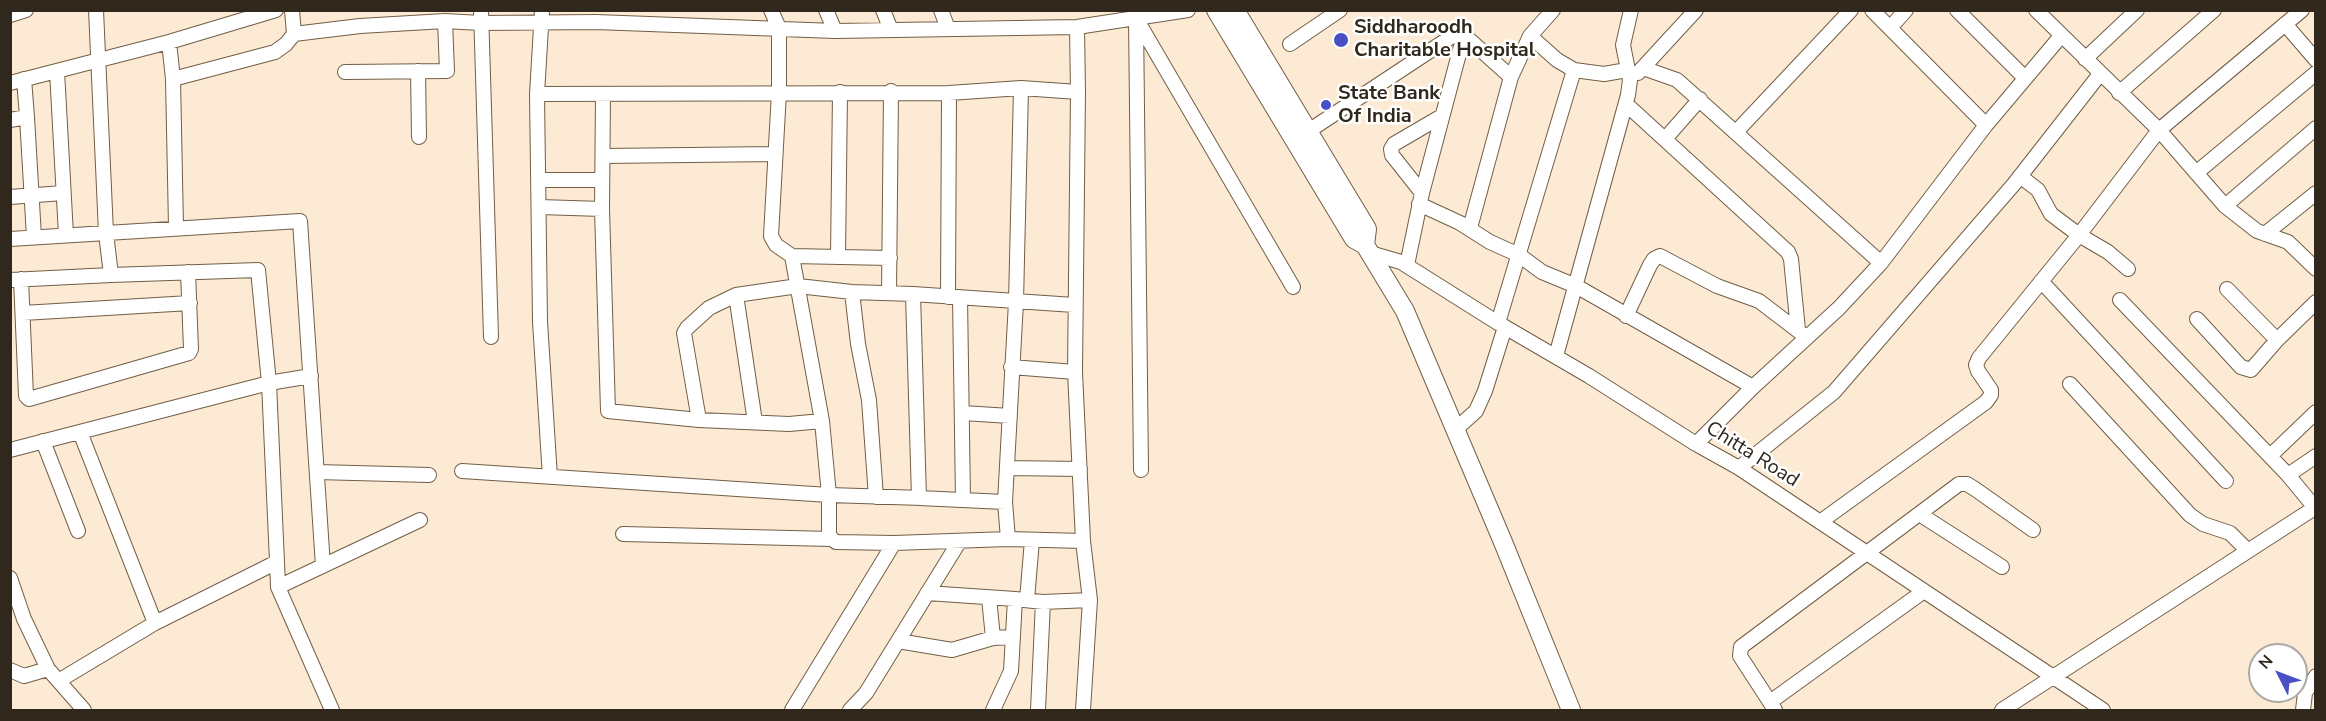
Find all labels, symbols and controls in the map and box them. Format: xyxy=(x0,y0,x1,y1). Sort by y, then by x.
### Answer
place label: Siddharoodh Charitable Hospital xyxy=(1354,16,1535,63)
marker: Siddharoodh Charitable Hospital xyxy=(1332,31,1350,49)
place label: State Bank Of India xyxy=(1338,82,1440,129)
marker: State Bank Of India xyxy=(1319,98,1333,112)
street label: Chitta Road xyxy=(1701,417,1803,493)
north arrow xyxy=(2248,643,2308,703)
text: N xyxy=(2254,650,2278,674)

